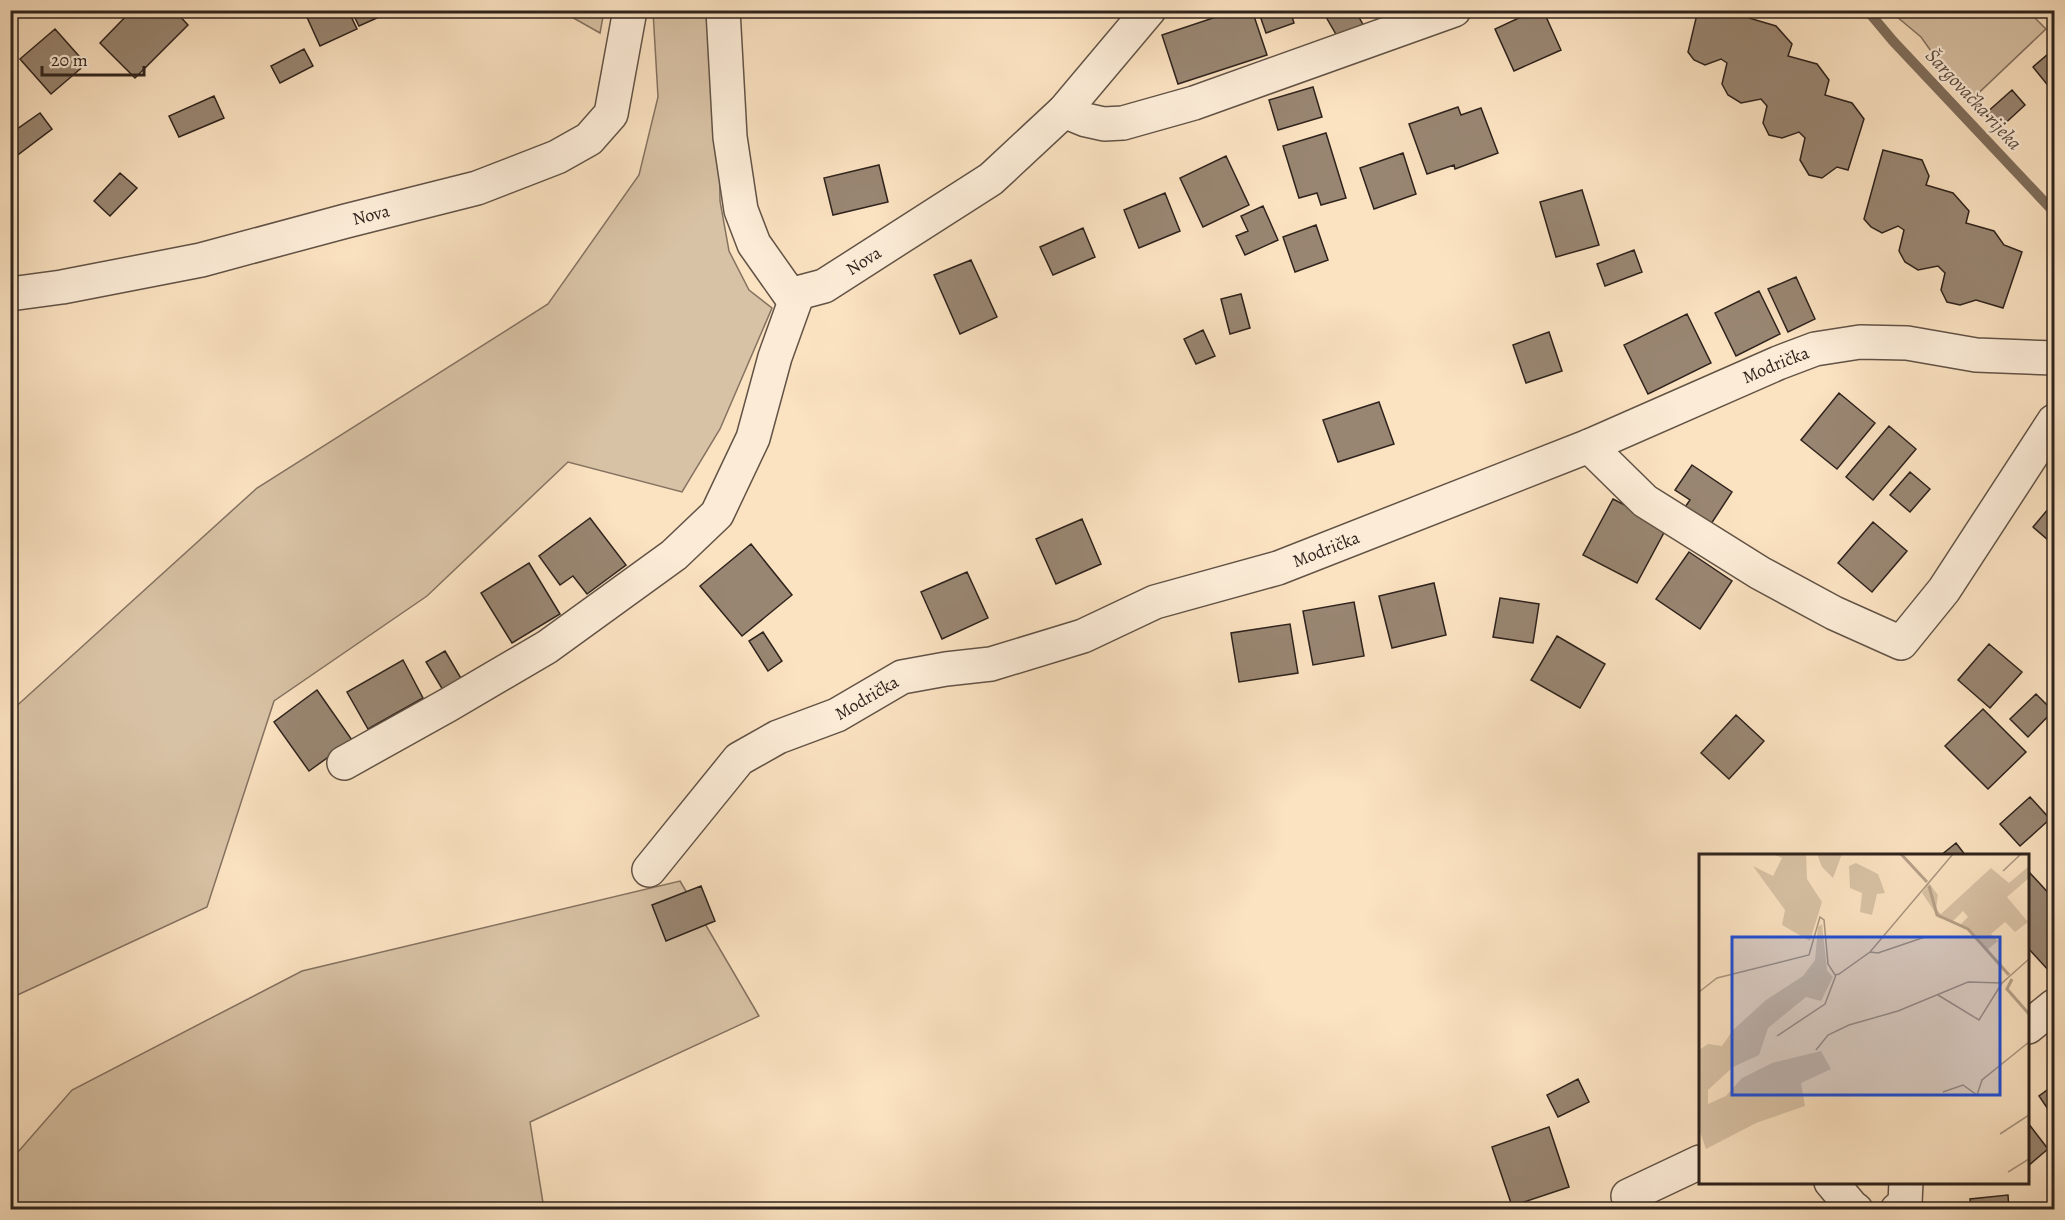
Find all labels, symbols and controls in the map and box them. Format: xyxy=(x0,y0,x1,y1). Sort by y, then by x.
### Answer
scale bar xyxy=(42,39,144,77)
water label: Šargovačka rijeka xyxy=(1919,43,2028,156)
text: 20 m xyxy=(51,48,88,72)
street label: Nova xyxy=(350,198,393,231)
street label: Nova xyxy=(841,240,886,281)
street label: Modrička xyxy=(1738,340,1813,389)
street label: Modrička xyxy=(1289,525,1364,573)
street label: Modrička xyxy=(830,669,904,726)
inset map xyxy=(1699,854,2029,1184)

